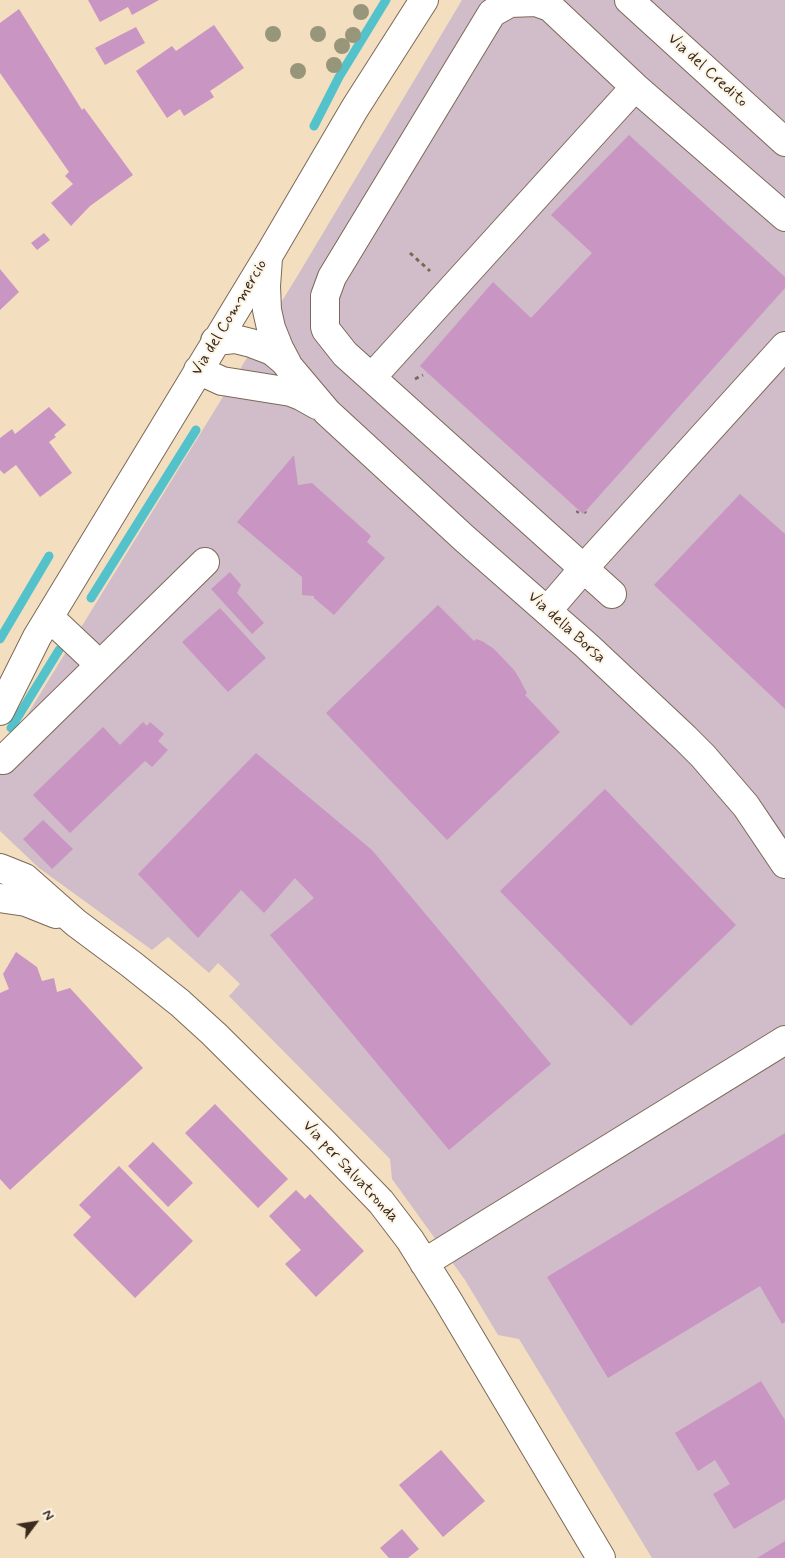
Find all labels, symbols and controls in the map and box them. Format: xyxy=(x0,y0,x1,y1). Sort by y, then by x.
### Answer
street label: Via del Credito xyxy=(663,30,751,112)
street label: Via del Commercio xyxy=(188,257,272,379)
street label: Via della Borsa xyxy=(523,588,609,668)
street label: Via per Salvatronda xyxy=(298,1117,402,1227)
north arrow xyxy=(10,1498,60,1548)
text: N xyxy=(38,1507,58,1524)

